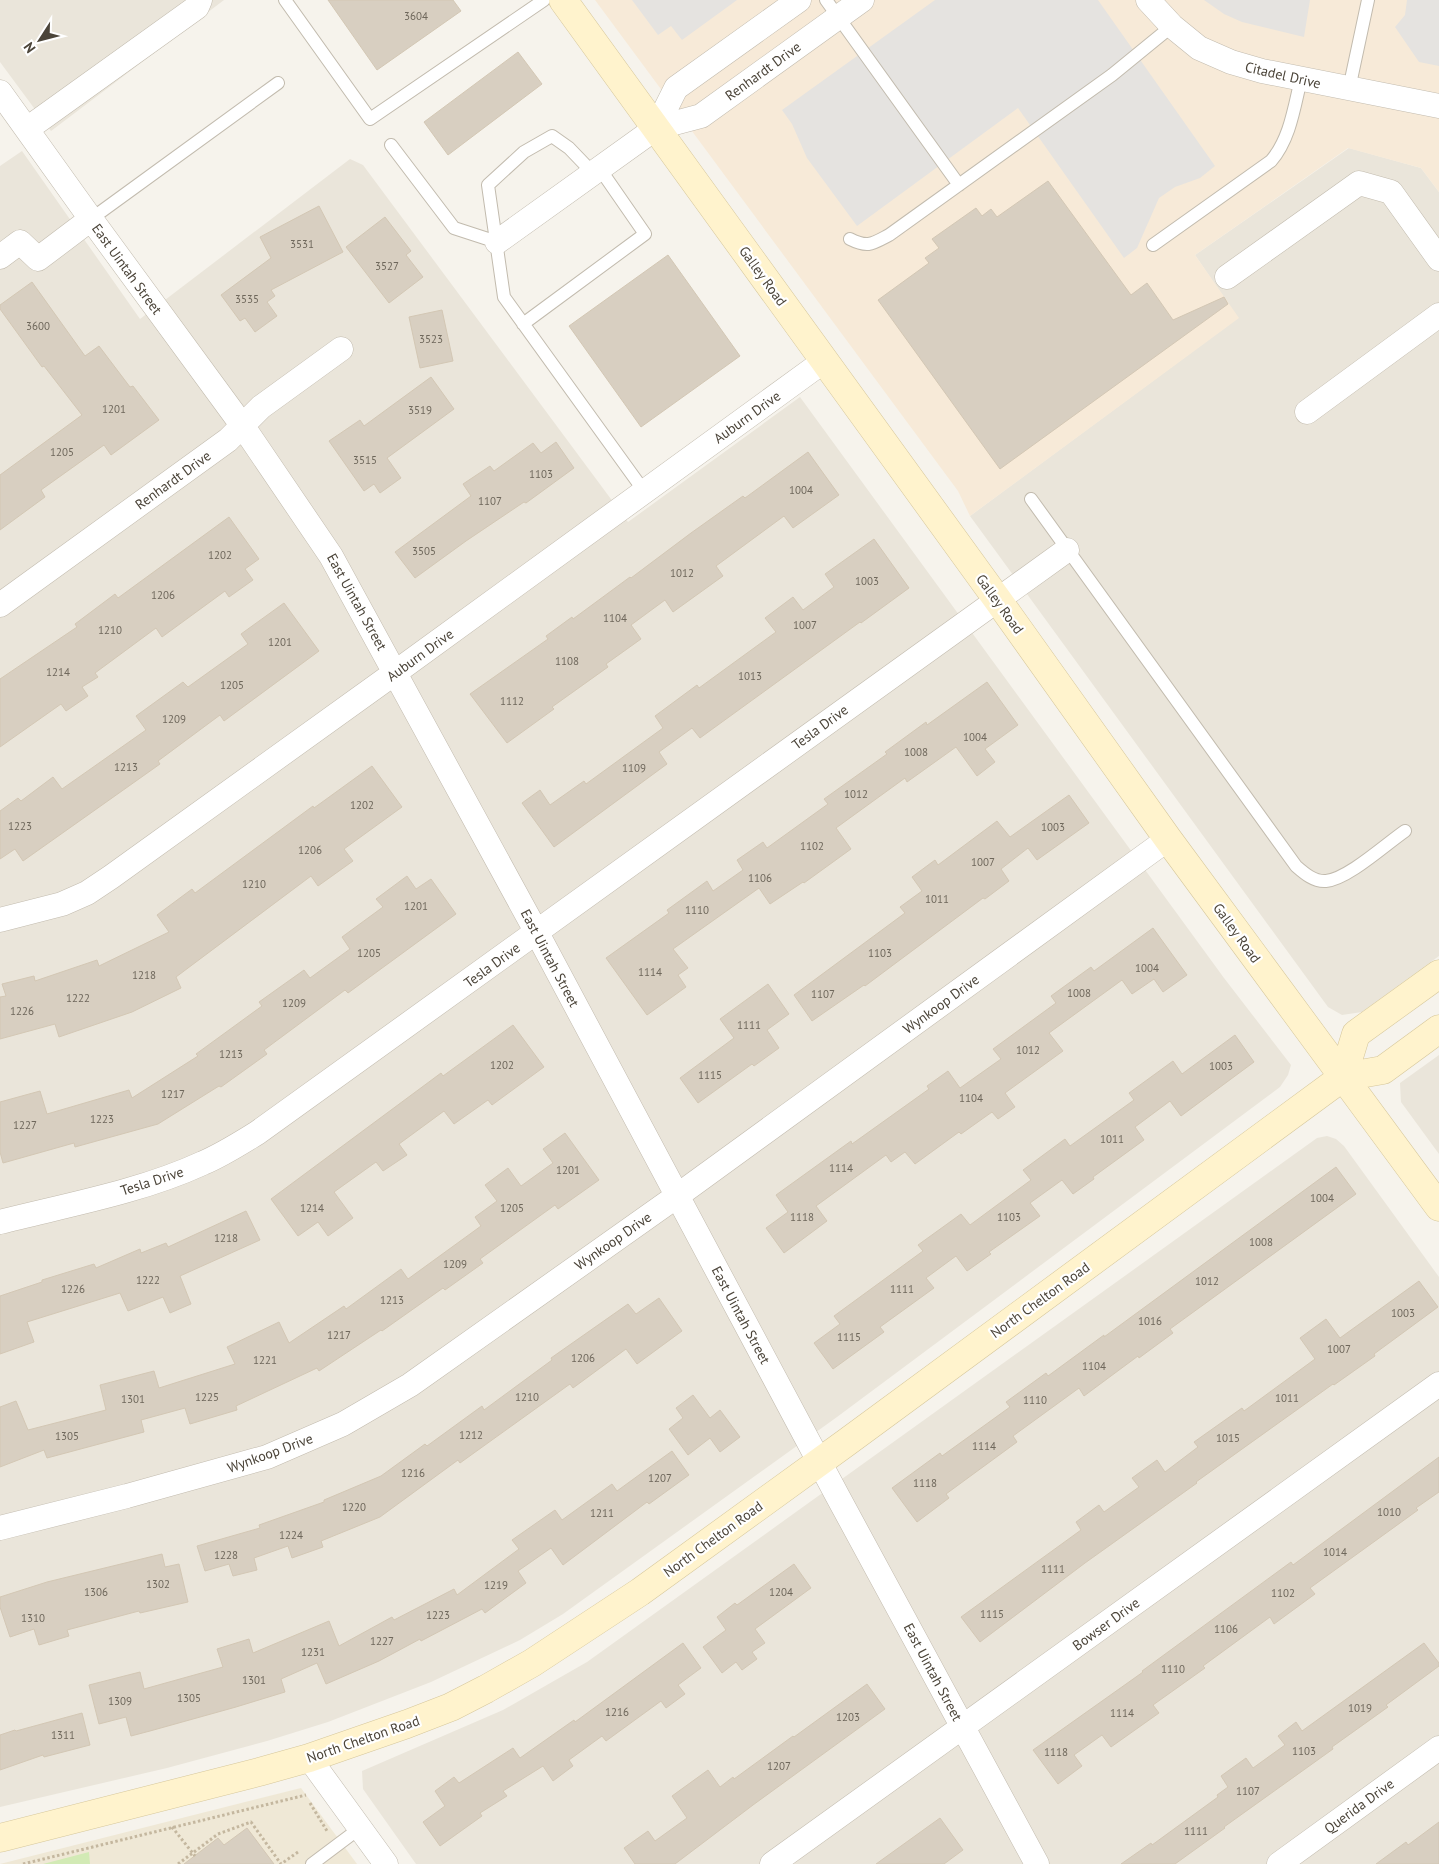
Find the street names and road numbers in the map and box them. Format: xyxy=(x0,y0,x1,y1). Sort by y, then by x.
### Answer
street label: Renhardt Drive xyxy=(722,38,804,104)
street label: Citadel Drive xyxy=(1243,58,1323,92)
street label: East Uintah Street xyxy=(88,220,166,318)
street label: Galley Road xyxy=(735,242,791,310)
street label: Auburn Drive xyxy=(710,387,784,447)
street label: Renhardt Drive xyxy=(132,447,214,513)
street label: East Uintah Street xyxy=(323,550,391,654)
street label: Galley Road xyxy=(972,570,1028,638)
street label: Auburn Drive xyxy=(383,625,457,685)
street label: Tesla Drive xyxy=(788,701,852,753)
street label: Galley Road xyxy=(1209,899,1265,967)
street label: East Uintah Street xyxy=(517,906,583,1010)
street label: Tesla Drive xyxy=(460,939,524,991)
street label: Wynkoop Drive xyxy=(899,970,983,1038)
street label: Tesla Drive xyxy=(118,1162,186,1200)
street label: Wynkoop Drive xyxy=(571,1208,655,1274)
street label: North Chelton Road xyxy=(987,1258,1093,1342)
street label: East Uintah Street xyxy=(708,1263,774,1367)
street label: Wynkoop Drive xyxy=(225,1429,315,1477)
street label: North Chelton Road xyxy=(660,1497,766,1581)
street label: Bowser Drive xyxy=(1069,1594,1143,1654)
street label: East Uintah Street xyxy=(900,1620,966,1724)
street label: North Chelton Road xyxy=(304,1711,422,1767)
street label: Querida Drive xyxy=(1320,1775,1398,1837)

